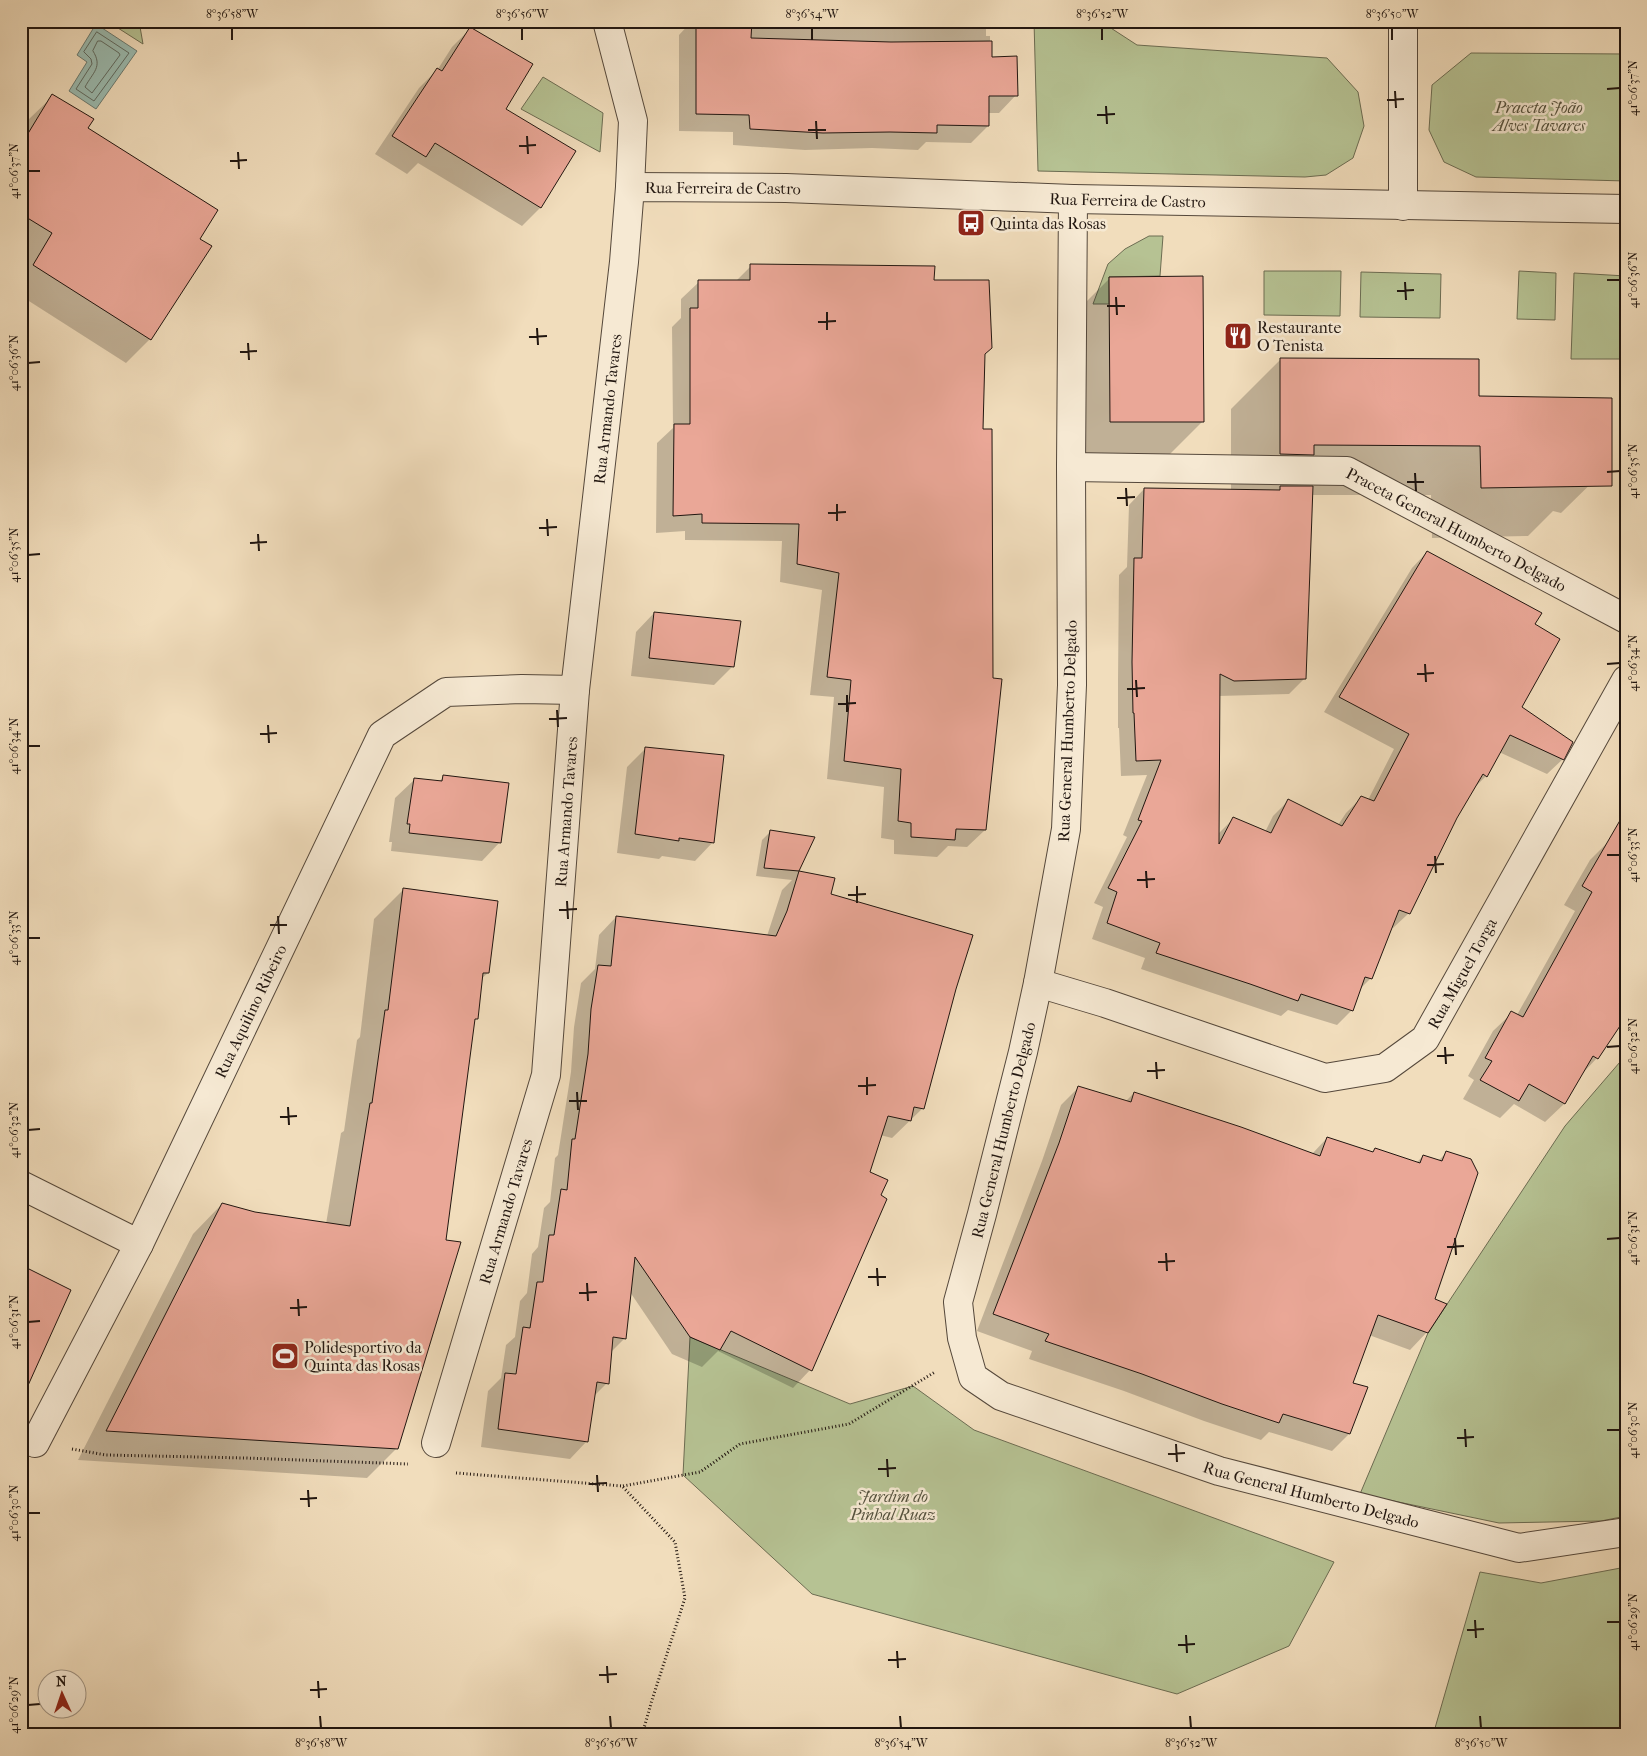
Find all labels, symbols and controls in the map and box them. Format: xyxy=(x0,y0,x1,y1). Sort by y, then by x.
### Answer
text: 8°36'58"W xyxy=(206,7,259,21)
text: 8°36'56"W xyxy=(496,7,549,21)
text: 8°36'54"W xyxy=(785,7,840,21)
text: 8°36'52"W xyxy=(1076,7,1129,21)
text: 8°36'50"W xyxy=(1366,7,1420,21)
text: 41°06'37"N xyxy=(1626,60,1640,116)
park label: Praceta João Alves Tavares xyxy=(1491,98,1586,135)
text: 41°06'37"N xyxy=(7,143,21,199)
street label: Rua Ferreira de Castro xyxy=(645,178,801,199)
street label: Rua Ferreira de Castro xyxy=(1049,189,1206,211)
bus stop icon: Quinta das Rosas xyxy=(956,208,986,238)
place label: Quinta das Rosas xyxy=(990,214,1106,233)
text: 41°06'36"N xyxy=(1626,252,1640,308)
place label: Restaurante O Tenista xyxy=(1257,318,1341,355)
restaurant icon: Restaurante O Tenista xyxy=(1223,321,1253,351)
street label: Rua Armando Tavares xyxy=(590,333,626,485)
text: 41°06'36"N xyxy=(7,335,21,391)
text: 41°06'35"N xyxy=(1626,443,1640,499)
street label: Praceta General Humberto Delgado xyxy=(1343,463,1570,596)
text: 41°06'35"N xyxy=(7,527,21,583)
street label: Rua General Humberto Delgado xyxy=(1054,620,1081,842)
text: 41°06'34"N xyxy=(1626,634,1640,692)
text: 41°06'34"N xyxy=(7,717,21,775)
street label: Rua Armando Tavares xyxy=(551,736,581,888)
text: 41°06'33"N xyxy=(1626,827,1640,883)
text: 41°06'33"N xyxy=(7,910,21,966)
street label: Rua Miguel Torga xyxy=(1424,914,1501,1032)
street label: Rua Aquilino Ribeiro xyxy=(211,941,291,1081)
text: 41°06'32"N xyxy=(1626,1018,1640,1074)
street label: Rua General Humberto Delgado xyxy=(967,1020,1040,1240)
text: 41°06'32"N xyxy=(7,1102,21,1158)
street label: Rua Armando Tavares xyxy=(475,1136,537,1286)
text: 41°06'31"N xyxy=(1626,1211,1640,1265)
text: 41°06'31"N xyxy=(7,1295,21,1349)
place label: Polidesportivo da Quinta das Rosas xyxy=(304,1338,423,1375)
sports icon: Polidesportivo da Quinta das Rosas xyxy=(270,1341,300,1371)
text: 41°06'30"N xyxy=(1626,1402,1640,1458)
street label: Rua General Humberto Delgado xyxy=(1201,1457,1421,1532)
text: 41°06'30"N xyxy=(7,1485,21,1541)
park label: Jardim do Pinhal Ruaz xyxy=(849,1487,936,1524)
text: 41°06'29"N xyxy=(1626,1593,1640,1651)
north arrow xyxy=(38,1668,88,1718)
text: N xyxy=(56,1673,67,1690)
text: 41°06'29"N xyxy=(7,1676,21,1734)
text: 8°36'58"W xyxy=(295,1736,348,1750)
text: 8°36'56"W xyxy=(585,1736,638,1750)
text: 8°36'54"W xyxy=(874,1736,929,1750)
text: 8°36'52"W xyxy=(1165,1736,1218,1750)
text: 8°36'50"W xyxy=(1455,1736,1509,1750)

